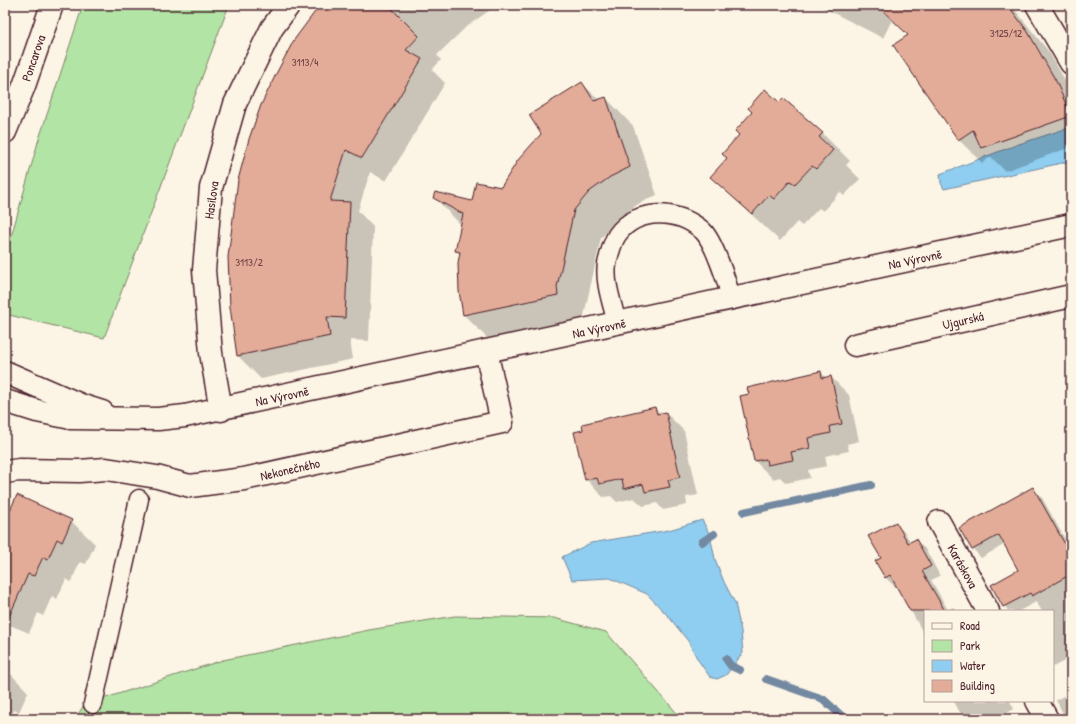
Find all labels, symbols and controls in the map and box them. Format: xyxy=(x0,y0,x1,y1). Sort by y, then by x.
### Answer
house number: 3125/12 xyxy=(990,26,1022,40)
street label: Poncarova xyxy=(17,32,49,84)
house number: 3113/4 xyxy=(292,55,318,69)
street label: Hasilova xyxy=(199,180,223,220)
street label: Na Výrovně xyxy=(887,245,943,273)
house number: 3113/2 xyxy=(235,255,263,269)
street label: Ujgurská xyxy=(941,307,985,333)
street label: Na Výrovně xyxy=(571,314,627,342)
street label: Na Výrovně xyxy=(254,382,310,410)
street label: Nekonečného xyxy=(258,453,322,485)
street label: Karáskova xyxy=(944,541,982,591)
legend xyxy=(924,610,1054,702)
text: Road xyxy=(960,617,980,634)
text: Park xyxy=(960,637,980,654)
text: Water xyxy=(960,657,986,674)
text: Building xyxy=(960,677,995,694)

